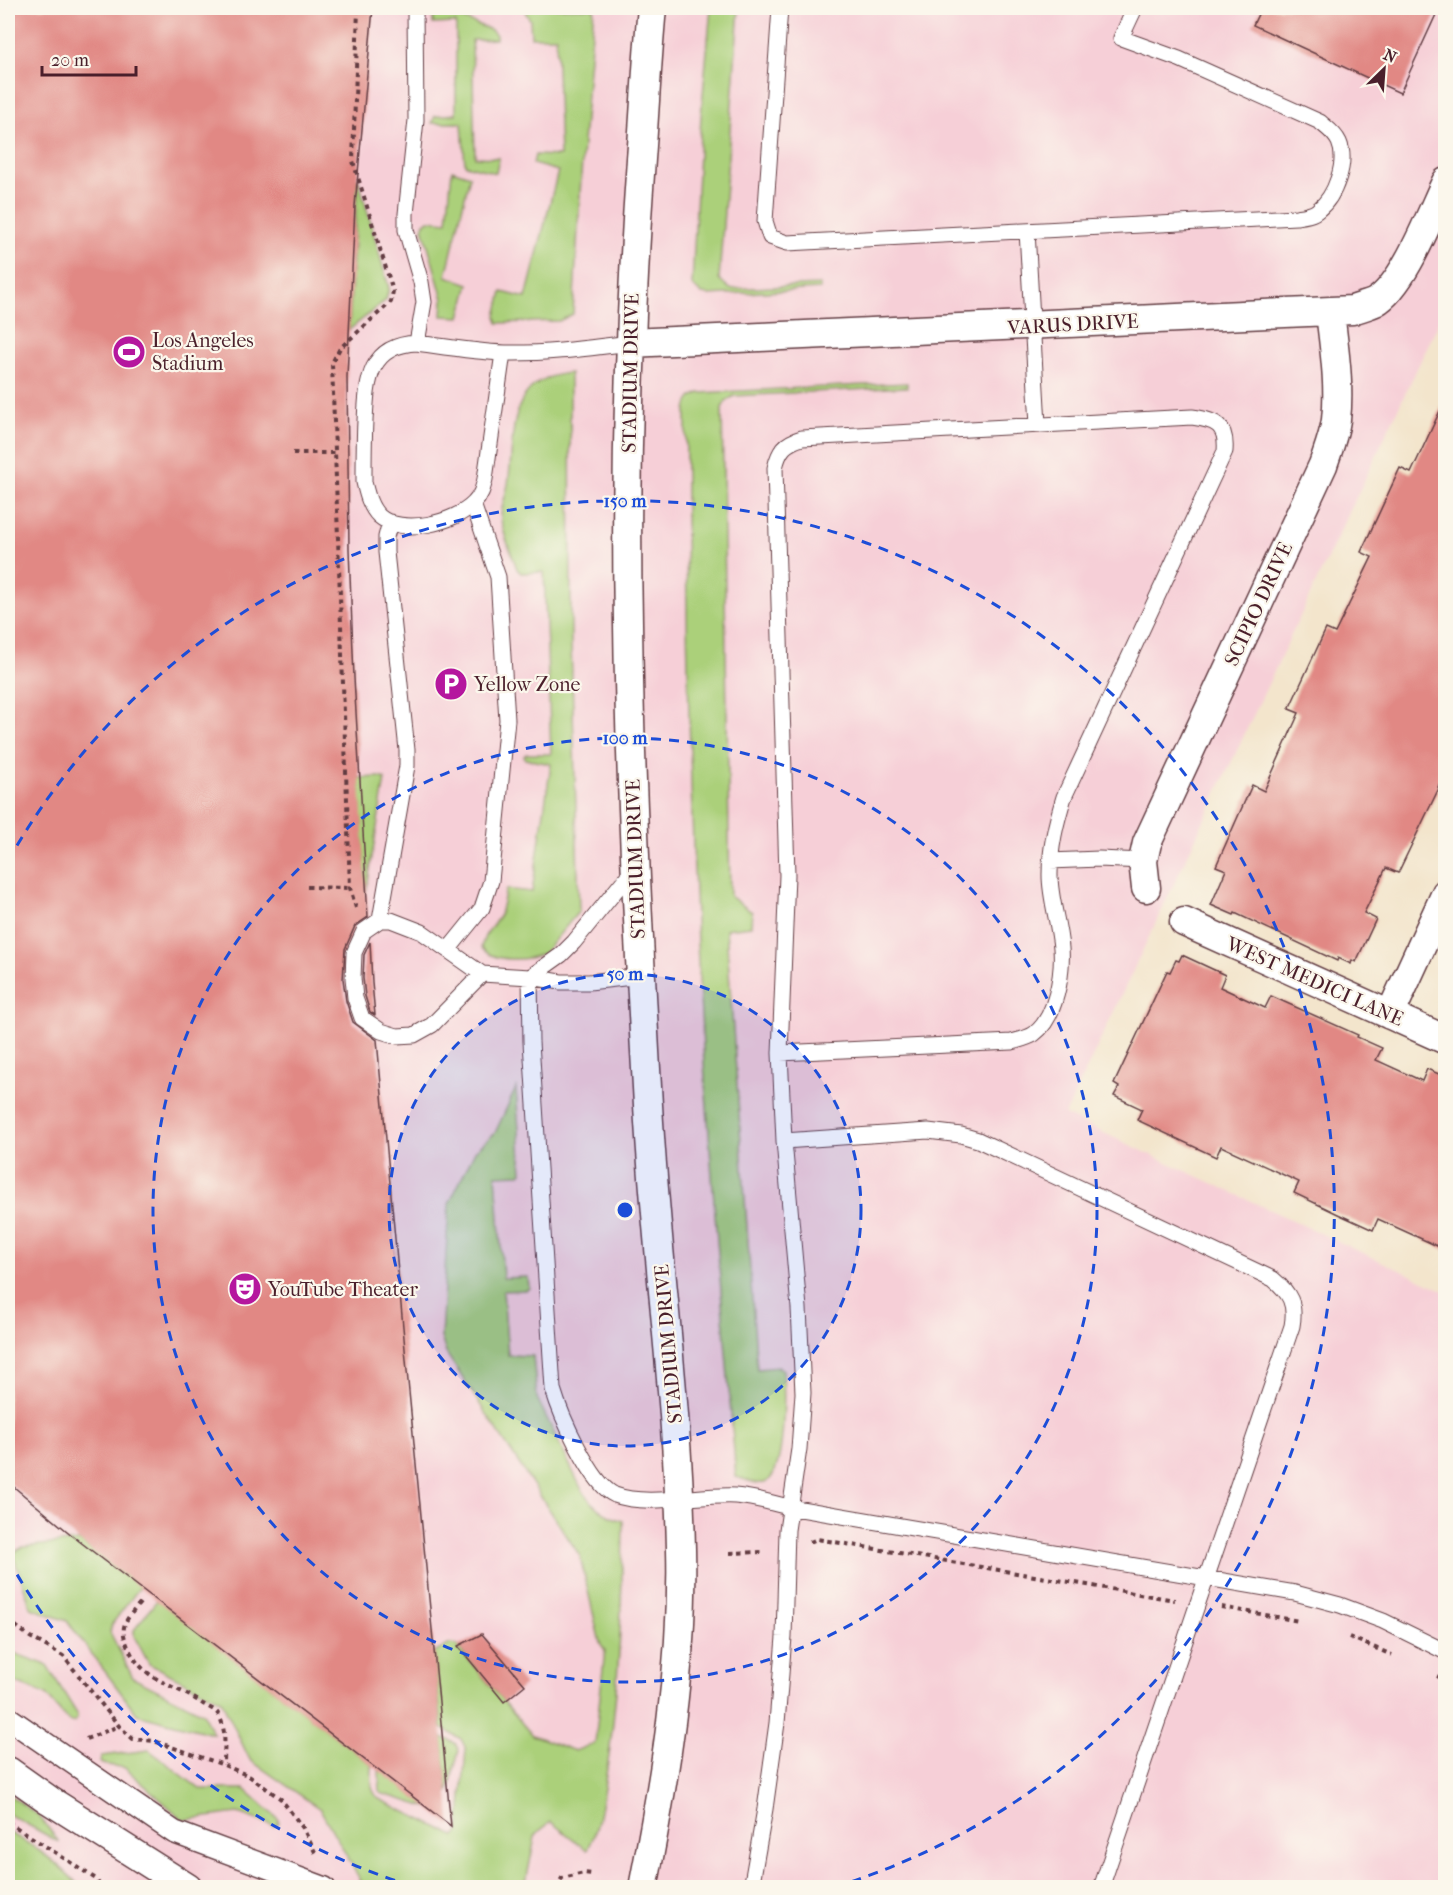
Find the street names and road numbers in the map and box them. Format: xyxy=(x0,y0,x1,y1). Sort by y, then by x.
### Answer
street label: STADIUM DRIVE xyxy=(618,293,643,453)
street label: VARUS DRIVE xyxy=(1006,310,1139,339)
street label: SCIPIO DRIVE xyxy=(1220,539,1297,670)
street label: STADIUM DRIVE xyxy=(621,779,650,939)
street label: WEST MEDICI LANE xyxy=(1222,932,1407,1031)
street label: STADIUM DRIVE xyxy=(650,1263,687,1425)

